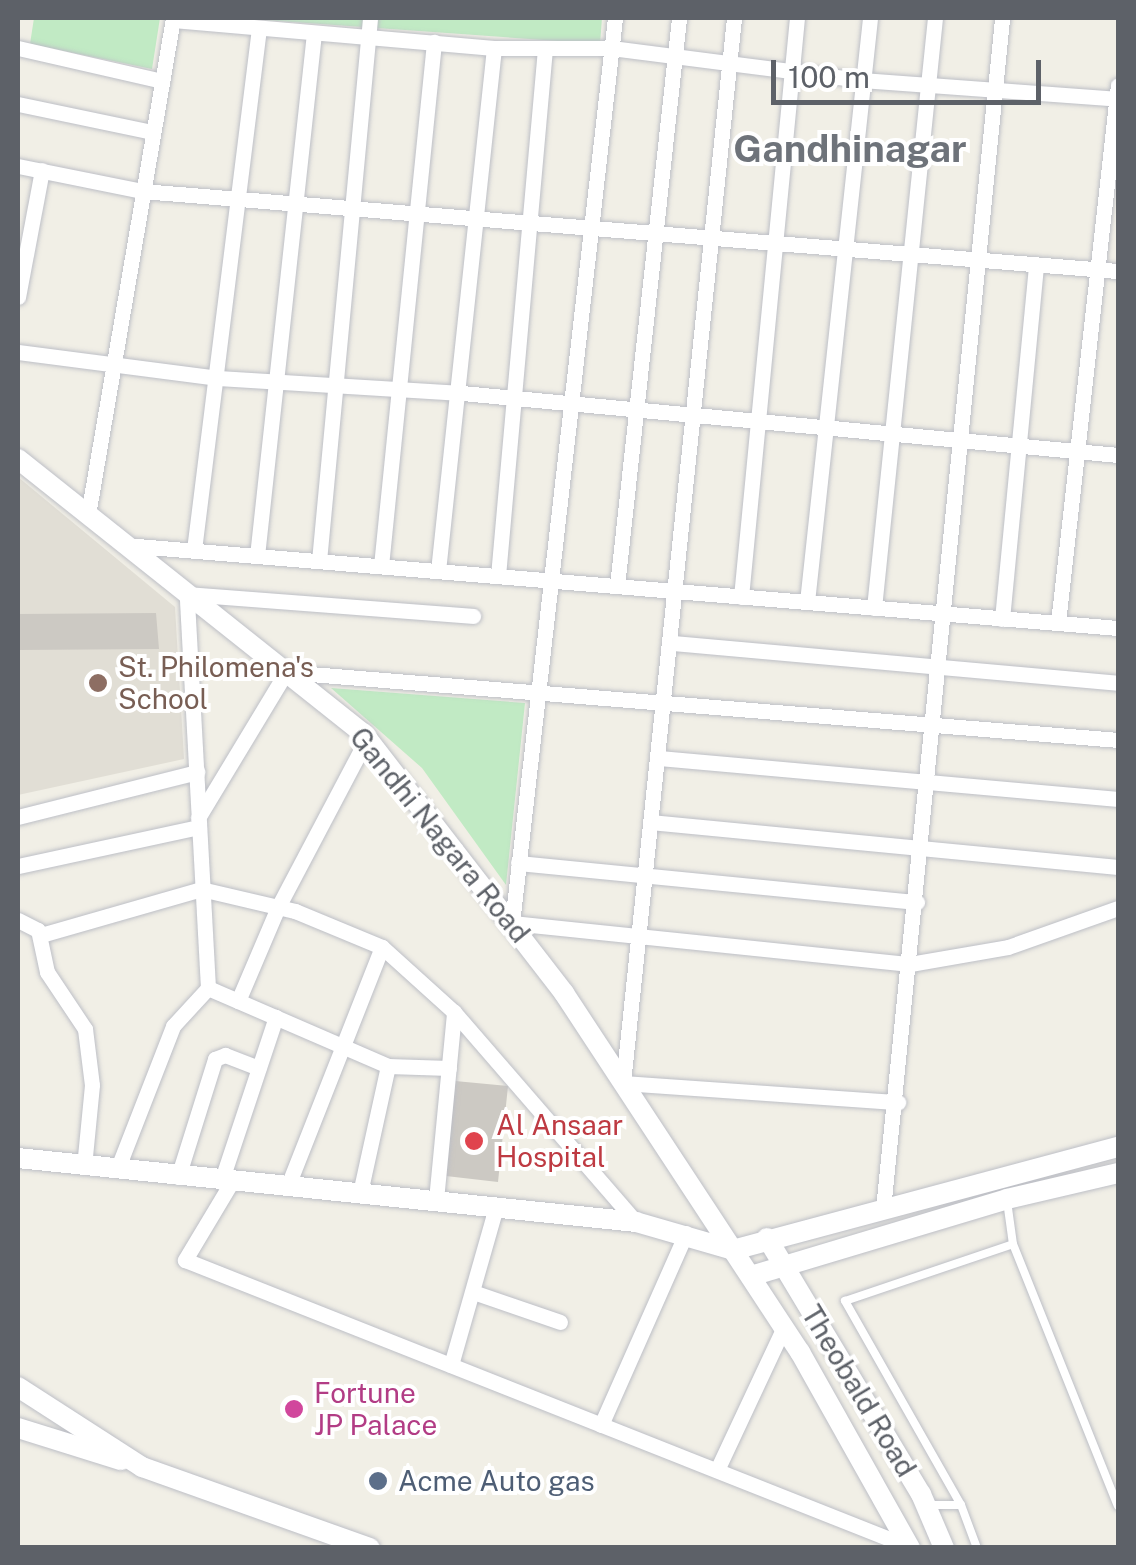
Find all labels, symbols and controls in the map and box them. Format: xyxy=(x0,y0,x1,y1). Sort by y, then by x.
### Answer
scale bar xyxy=(776,40,1046,102)
text: 100 m xyxy=(788,59,870,95)
district label: Gandhinagar xyxy=(733,126,967,172)
place label: St. Philomena's School xyxy=(118,650,314,716)
marker: St. Philomena's School xyxy=(87,672,109,694)
street label: Gandhi Nagara Road xyxy=(343,721,537,949)
place label: Al Ansaar Hospital xyxy=(496,1108,623,1174)
marker: Al Ansaar Hospital xyxy=(461,1128,487,1154)
street label: Theobald Road xyxy=(795,1299,923,1483)
place label: Fortune JP Palace xyxy=(314,1376,437,1442)
marker: Fortune JP Palace xyxy=(283,1398,305,1420)
place label: Acme Auto gas xyxy=(398,1464,595,1498)
marker: Acme Auto gas xyxy=(367,1470,389,1492)

